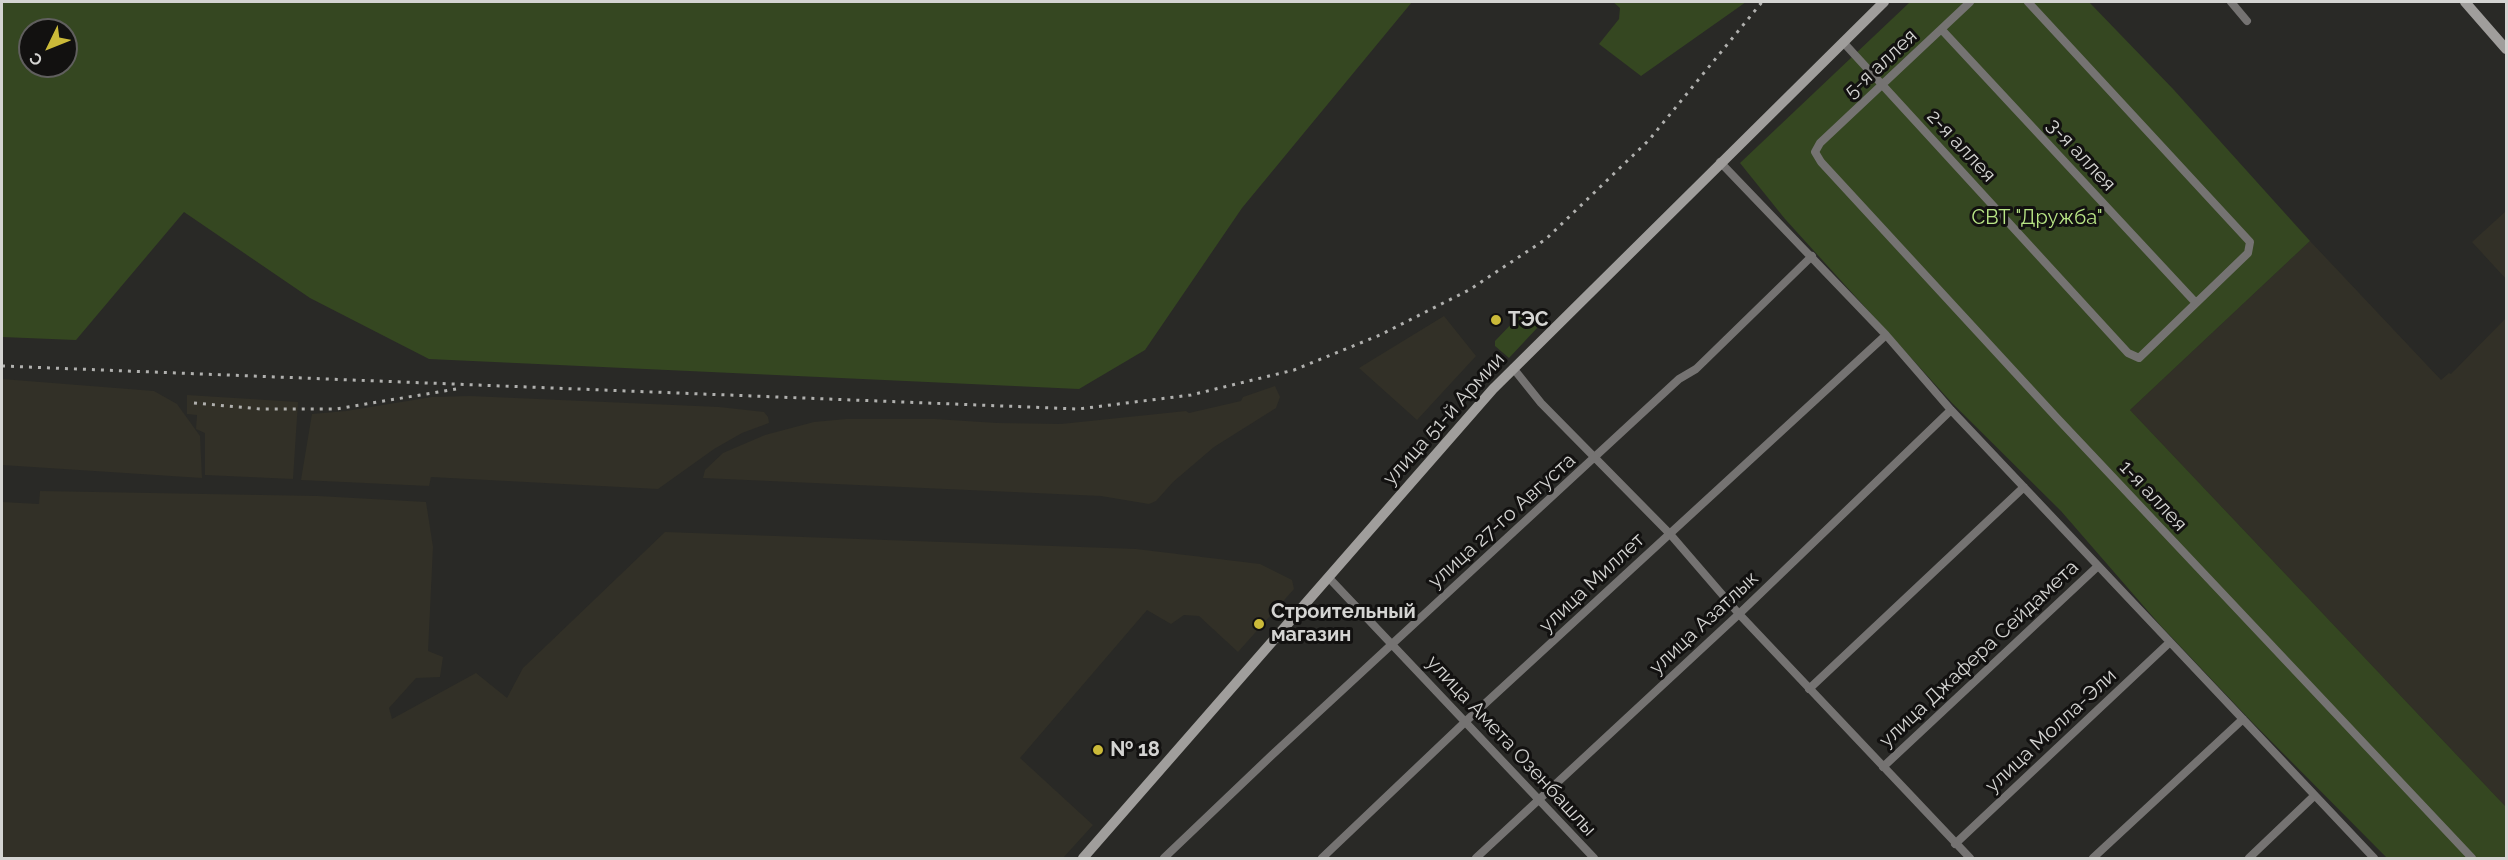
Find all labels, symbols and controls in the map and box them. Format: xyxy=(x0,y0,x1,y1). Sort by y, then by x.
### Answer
north arrow xyxy=(18,18,78,78)
street label: 5-я аллея xyxy=(1840,24,1922,104)
text: С xyxy=(25,49,47,70)
street label: 2-я аллея xyxy=(1922,105,2000,187)
street label: 3-я аллея xyxy=(2041,114,2121,196)
park label: СВТ "Дружба" xyxy=(1971,206,2103,230)
place label: ТЭС xyxy=(1508,308,1548,332)
marker: ТЭС xyxy=(1489,313,1503,327)
street label: улица 51-й Армии xyxy=(1378,348,1510,490)
street label: улица 27-го Августа xyxy=(1423,449,1581,593)
street label: 1-я аллея xyxy=(2114,456,2192,536)
street label: улица Миллет xyxy=(1534,528,1650,638)
street label: улица Джафера Сейдамета xyxy=(1875,555,2083,753)
street label: улица Азатлык xyxy=(1645,566,1763,680)
place label: Строительный магазин xyxy=(1271,600,1416,647)
marker: Строительный магазин xyxy=(1252,617,1266,631)
street label: улица Амета Озенбашлы xyxy=(1421,651,1601,841)
street label: улица Молла-Эли xyxy=(1980,664,2122,798)
place label: № 18 xyxy=(1110,738,1160,762)
marker: № 18 xyxy=(1091,743,1105,757)

